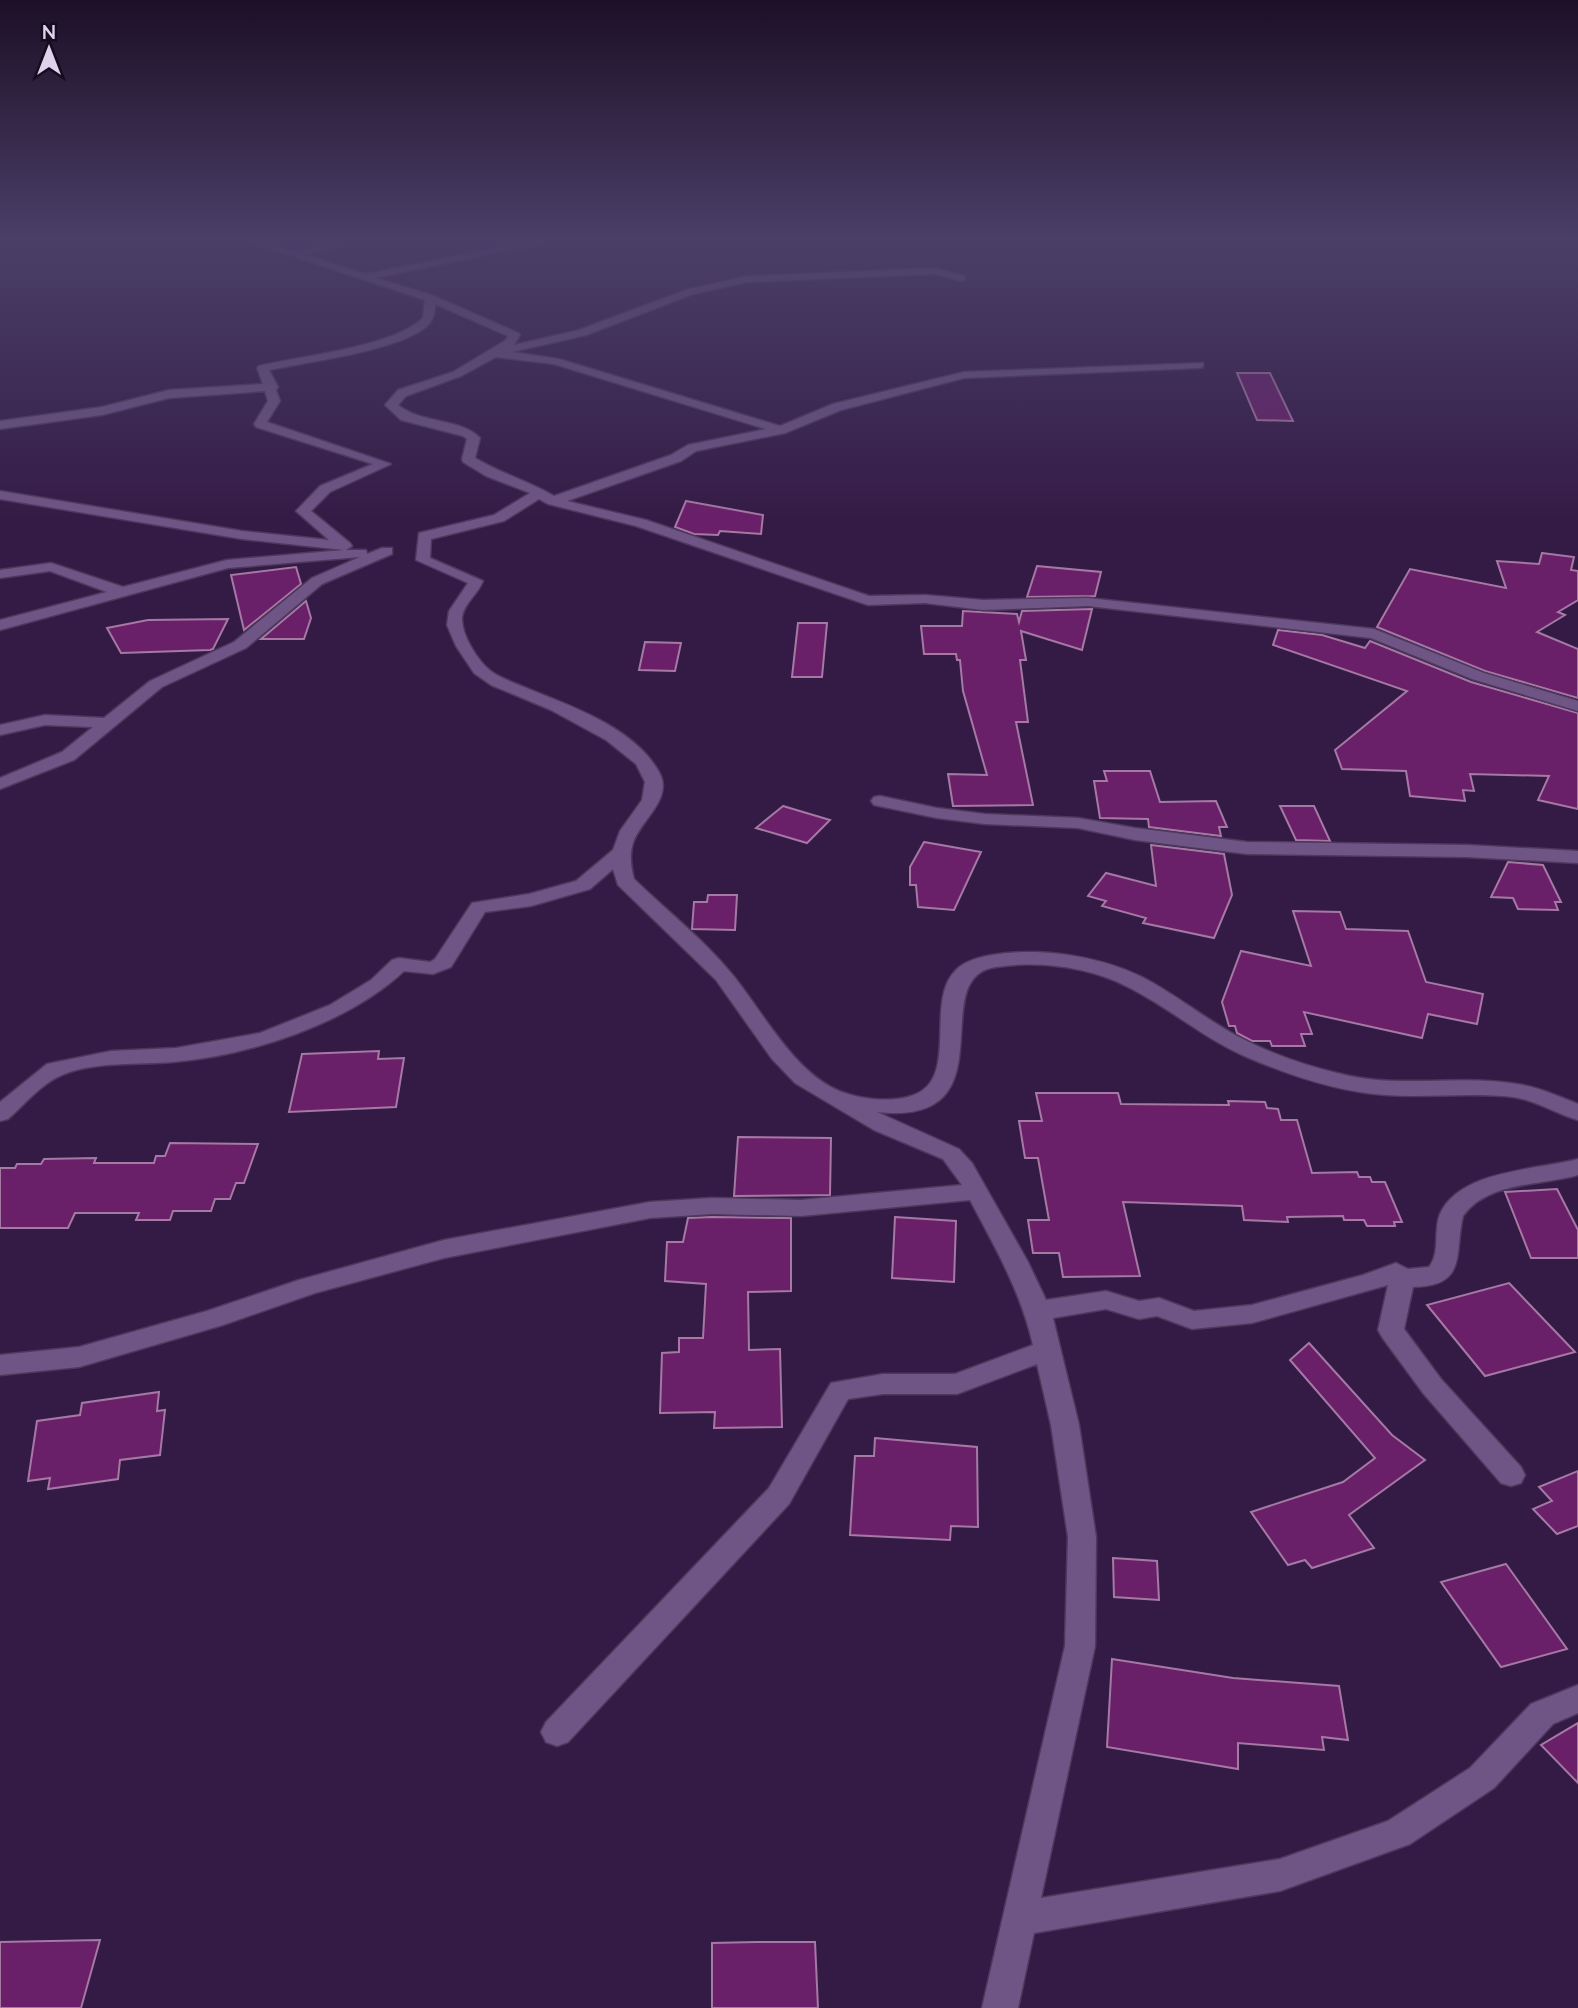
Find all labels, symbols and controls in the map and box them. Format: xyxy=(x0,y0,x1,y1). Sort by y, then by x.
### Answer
north arrow xyxy=(14,14,84,84)
text: N xyxy=(42,20,56,44)

